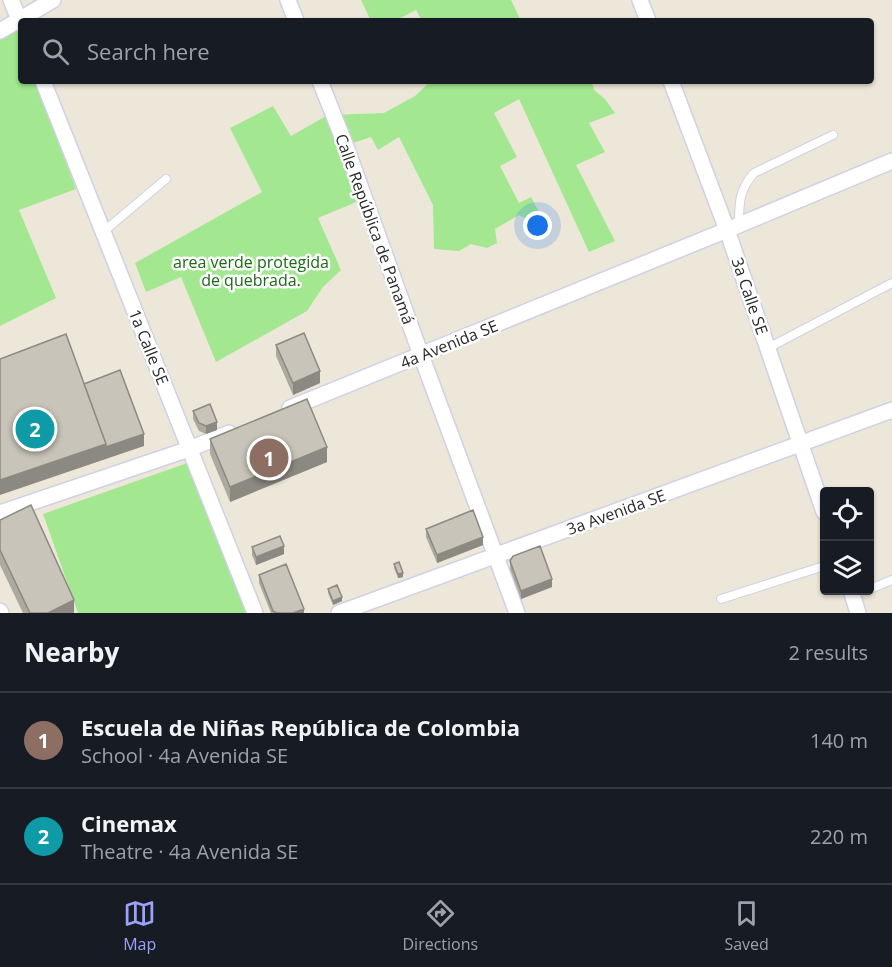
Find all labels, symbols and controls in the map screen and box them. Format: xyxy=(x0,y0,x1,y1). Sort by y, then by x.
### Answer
search box xyxy=(18,18,874,84)
icon: search xyxy=(39,35,72,68)
text: Search here xyxy=(87,36,210,66)
street label: Calle República de Panamá xyxy=(330,131,420,327)
your location xyxy=(523,211,552,240)
park label: area verde protegida de quebrada. xyxy=(173,251,329,291)
street label: 3a Calle SE xyxy=(727,255,773,337)
street label: 1a Calle SE xyxy=(124,306,174,388)
street label: 4a Avenida SE xyxy=(397,314,501,374)
pin: 2 xyxy=(15,406,54,452)
pin: 1 xyxy=(250,436,288,480)
street label: 3a Avenida SE xyxy=(564,484,668,540)
map controls xyxy=(820,487,874,595)
button: locate xyxy=(820,487,874,541)
button: layers xyxy=(820,541,874,595)
text: Nearby xyxy=(24,634,119,670)
text: 2 results xyxy=(788,639,868,666)
text: Escuela de Niñas República de Colombia xyxy=(81,712,520,742)
text: 1 xyxy=(38,727,49,754)
text: 140 m xyxy=(810,727,868,754)
text: School · 4a Avenida SE xyxy=(81,742,288,769)
text: Cinemax xyxy=(81,808,177,838)
text: 2 xyxy=(38,823,49,850)
text: 220 m xyxy=(810,823,868,850)
text: Theatre · 4a Avenida SE xyxy=(81,838,298,865)
tab: Map xyxy=(123,897,156,955)
tab: Directions xyxy=(403,897,478,955)
tab: Saved xyxy=(724,897,769,955)

